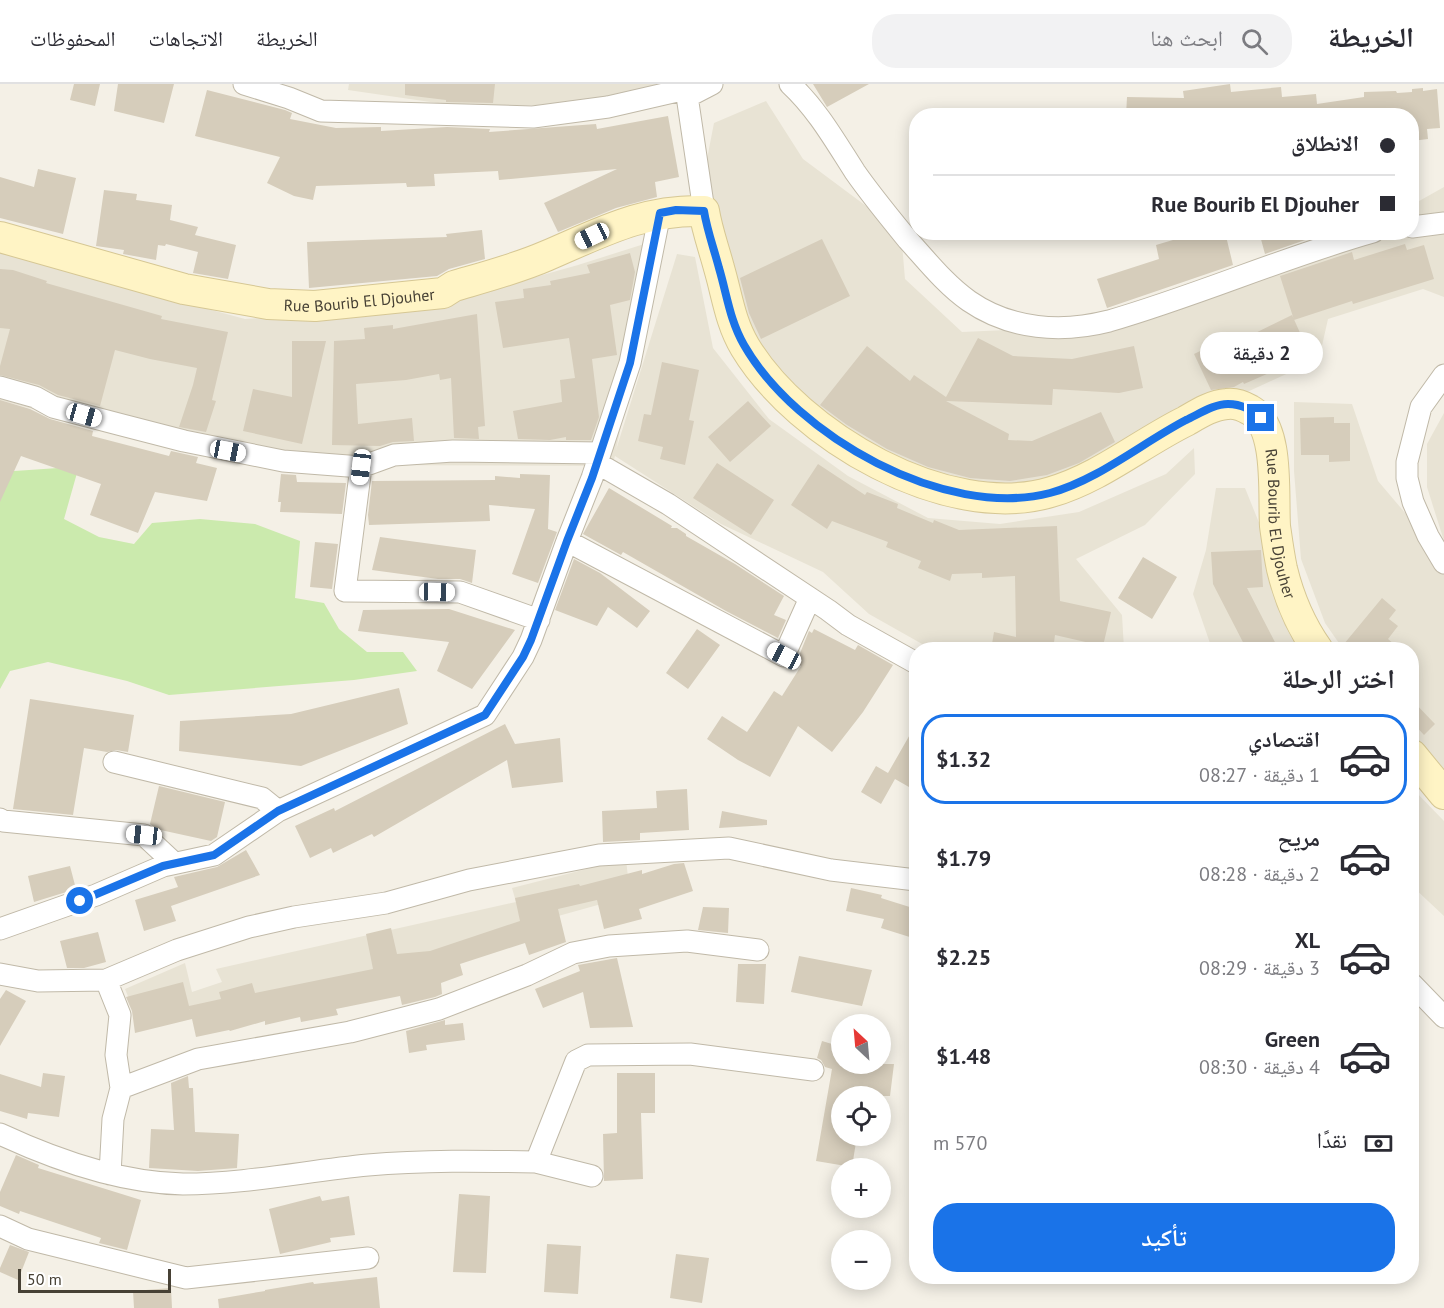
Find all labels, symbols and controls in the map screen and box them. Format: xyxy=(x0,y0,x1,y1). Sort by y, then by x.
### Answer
search box xyxy=(872,14,1292,68)
text: الخريطة xyxy=(1328,18,1414,55)
text: ابحث هنا xyxy=(1150,24,1223,52)
text: المحفوظات xyxy=(30,25,115,52)
text: الاتجاهات xyxy=(148,25,223,52)
text: الخريطة xyxy=(256,25,318,52)
icon: search xyxy=(1238,25,1271,58)
text: الانطلاق xyxy=(1291,129,1359,157)
text: Rue Bourib El Djouher xyxy=(1151,190,1359,218)
car xyxy=(572,220,612,252)
street label: Rue Bourib El Djouher xyxy=(283,284,436,316)
callout: 2 دقيقة xyxy=(1200,331,1322,373)
text: 2 دقيقة xyxy=(1233,340,1290,366)
car xyxy=(64,401,104,429)
route end xyxy=(1247,404,1274,431)
car xyxy=(209,439,247,463)
street label: Rue Bourib El Djouher xyxy=(1261,447,1300,602)
car xyxy=(350,448,372,486)
car xyxy=(419,583,455,601)
car xyxy=(764,640,804,672)
text: اختر الرحلة xyxy=(1282,661,1395,695)
text: اقتصادي xyxy=(1248,725,1320,753)
icon: car xyxy=(1338,732,1392,786)
text: $1.32 xyxy=(936,745,991,773)
text: 1 دقيقة · 08:27 xyxy=(1199,762,1320,788)
car xyxy=(125,824,163,846)
text: مريح xyxy=(1277,824,1320,852)
icon: car xyxy=(1338,831,1392,885)
text: $1.79 xyxy=(936,844,991,872)
text: 2 دقيقة · 08:28 xyxy=(1199,861,1320,887)
route start xyxy=(66,887,93,914)
text: XL xyxy=(1295,926,1320,954)
icon: car xyxy=(1338,930,1392,984)
text: $2.25 xyxy=(936,943,991,971)
text: 3 دقيقة · 08:29 xyxy=(1199,955,1320,981)
north arrow xyxy=(831,1014,891,1074)
map controls xyxy=(831,1014,891,1290)
text: Green xyxy=(1265,1025,1320,1053)
icon: car xyxy=(1338,1029,1392,1083)
text: $1.48 xyxy=(936,1042,991,1070)
text: 4 دقيقة · 08:30 xyxy=(1199,1054,1320,1080)
button: locate xyxy=(831,1086,891,1146)
text: نقدًا xyxy=(1317,1126,1347,1154)
icon: cash xyxy=(1362,1127,1395,1160)
text: 570 m xyxy=(933,1130,987,1156)
button: + xyxy=(831,1158,891,1218)
button: تأكيد xyxy=(933,1203,1395,1272)
button: − xyxy=(831,1230,891,1290)
scale bar xyxy=(18,1266,171,1294)
text: 50 m xyxy=(27,1269,62,1289)

